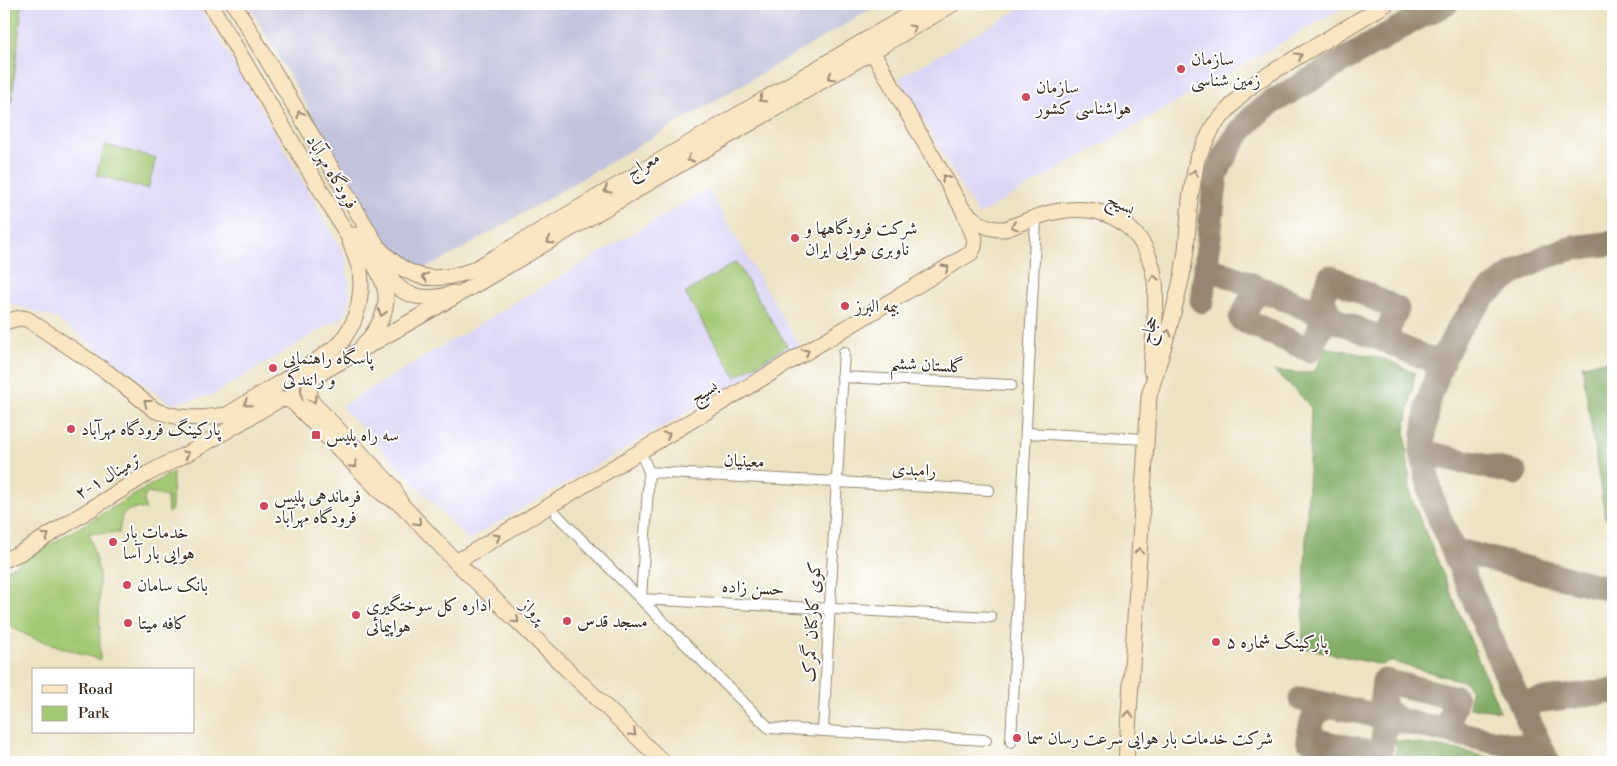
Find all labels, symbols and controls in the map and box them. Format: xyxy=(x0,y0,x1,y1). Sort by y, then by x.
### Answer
one-way arrow xyxy=(907,24,916,34)
place label: سازمان زمین شناسی xyxy=(1191,48,1261,93)
one-way arrow xyxy=(1293,53,1302,63)
marker: سازمان زمین شناسی xyxy=(1175,63,1187,75)
one-way arrow xyxy=(827,71,836,81)
place label: سازمان هواشناسی کشور xyxy=(1034,76,1132,121)
marker: سازمان هواشناسی کشور xyxy=(1020,91,1032,103)
one-way arrow xyxy=(759,93,768,103)
one-way arrow xyxy=(296,111,306,120)
street label: فرودگاه مهرآباد xyxy=(301,131,363,213)
street label: معراج xyxy=(622,146,666,187)
one-way arrow xyxy=(687,152,696,162)
one-way arrow xyxy=(1188,168,1199,177)
one-way arrow xyxy=(941,174,951,183)
one-way arrow xyxy=(603,184,612,194)
street label: بسیج xyxy=(1101,187,1139,224)
place label: شرکت فرودگاهها و ناوبری هوایی ایران xyxy=(803,217,917,261)
one-way arrow xyxy=(1010,220,1018,230)
marker: شرکت فرودگاهها و ناوبری هوایی ایران xyxy=(789,232,801,244)
one-way arrow xyxy=(546,234,555,244)
one-way arrow xyxy=(940,265,949,275)
one-way arrow xyxy=(421,272,430,282)
one-way arrow xyxy=(1149,273,1159,282)
place label: بیمه البرز xyxy=(853,295,899,318)
marker: بیمه البرز xyxy=(839,300,851,312)
one-way arrow xyxy=(378,309,388,317)
street label: حجاج xyxy=(1134,313,1168,348)
one-way arrow xyxy=(1163,329,1173,337)
place label: پاسگاه راهنمایی و رانندگی xyxy=(283,346,375,391)
one-way arrow xyxy=(801,348,810,358)
street label: گلستان ششم xyxy=(889,352,965,384)
marker: پاسگاه راهنمایی و رانندگی xyxy=(267,362,279,374)
street label: بسیج xyxy=(686,375,724,413)
one-way arrow xyxy=(306,394,316,403)
one-way arrow xyxy=(244,396,253,406)
one-way arrow xyxy=(143,400,153,409)
place label: پارکینگ فرودگاه مهرآباد xyxy=(81,417,222,442)
marker: پارکینگ فرودگاه مهرآباد xyxy=(65,423,77,435)
place label: سه راه پلیس xyxy=(326,424,399,448)
marker: سه راه پلیس xyxy=(310,429,322,441)
one-way arrow xyxy=(661,432,670,442)
street label: ترمینال ۱-۲ xyxy=(71,447,145,505)
street label: معینیان xyxy=(723,448,765,474)
one-way arrow xyxy=(181,450,190,460)
street label: رامبدی xyxy=(891,457,937,483)
one-way arrow xyxy=(348,460,357,469)
place label: فرماندهی پلیس فرودگاه مهرآباد xyxy=(274,485,361,529)
marker: فرماندهی پلیس فرودگاه مهرآباد xyxy=(258,500,270,512)
one-way arrow xyxy=(412,516,421,525)
place label: خدمات بار هوایی بار آسا xyxy=(121,521,195,565)
one-way arrow xyxy=(40,533,49,542)
one-way arrow xyxy=(492,533,501,543)
marker: خدمات بار هوایی بار آسا xyxy=(107,536,119,548)
one-way arrow xyxy=(1133,547,1144,555)
street label: کوی کارکنان گمرک xyxy=(797,561,827,683)
place label: بانک سامان xyxy=(137,574,208,597)
street label: حسن زاده xyxy=(721,575,785,601)
marker: بانک سامان xyxy=(121,579,133,591)
street label: پرواز xyxy=(514,592,552,630)
place label: اداره کل سوختگیری هواپیمائی xyxy=(366,593,491,638)
marker: اداره کل سوختگیری هواپیمائی xyxy=(350,609,362,621)
place label: مسجد قدس xyxy=(577,610,648,633)
place label: کافه میتا xyxy=(138,612,188,635)
one-way arrow xyxy=(510,614,519,623)
marker: مسجد قدس xyxy=(561,615,573,627)
marker: کافه میتا xyxy=(122,617,134,629)
place label: پارکینگ شماره ۵ xyxy=(1226,630,1329,655)
marker: پارکینگ شماره ۵ xyxy=(1210,636,1222,648)
legend xyxy=(32,668,195,734)
text: Road xyxy=(78,680,113,699)
text: Park xyxy=(78,704,110,723)
one-way arrow xyxy=(1123,709,1134,717)
one-way arrow xyxy=(627,727,636,736)
place label: شرکت خدمات بار هوایی سرعت رسان سما xyxy=(1027,727,1273,750)
marker: شرکت خدمات بار هوایی سرعت رسان سما xyxy=(1011,732,1023,744)

